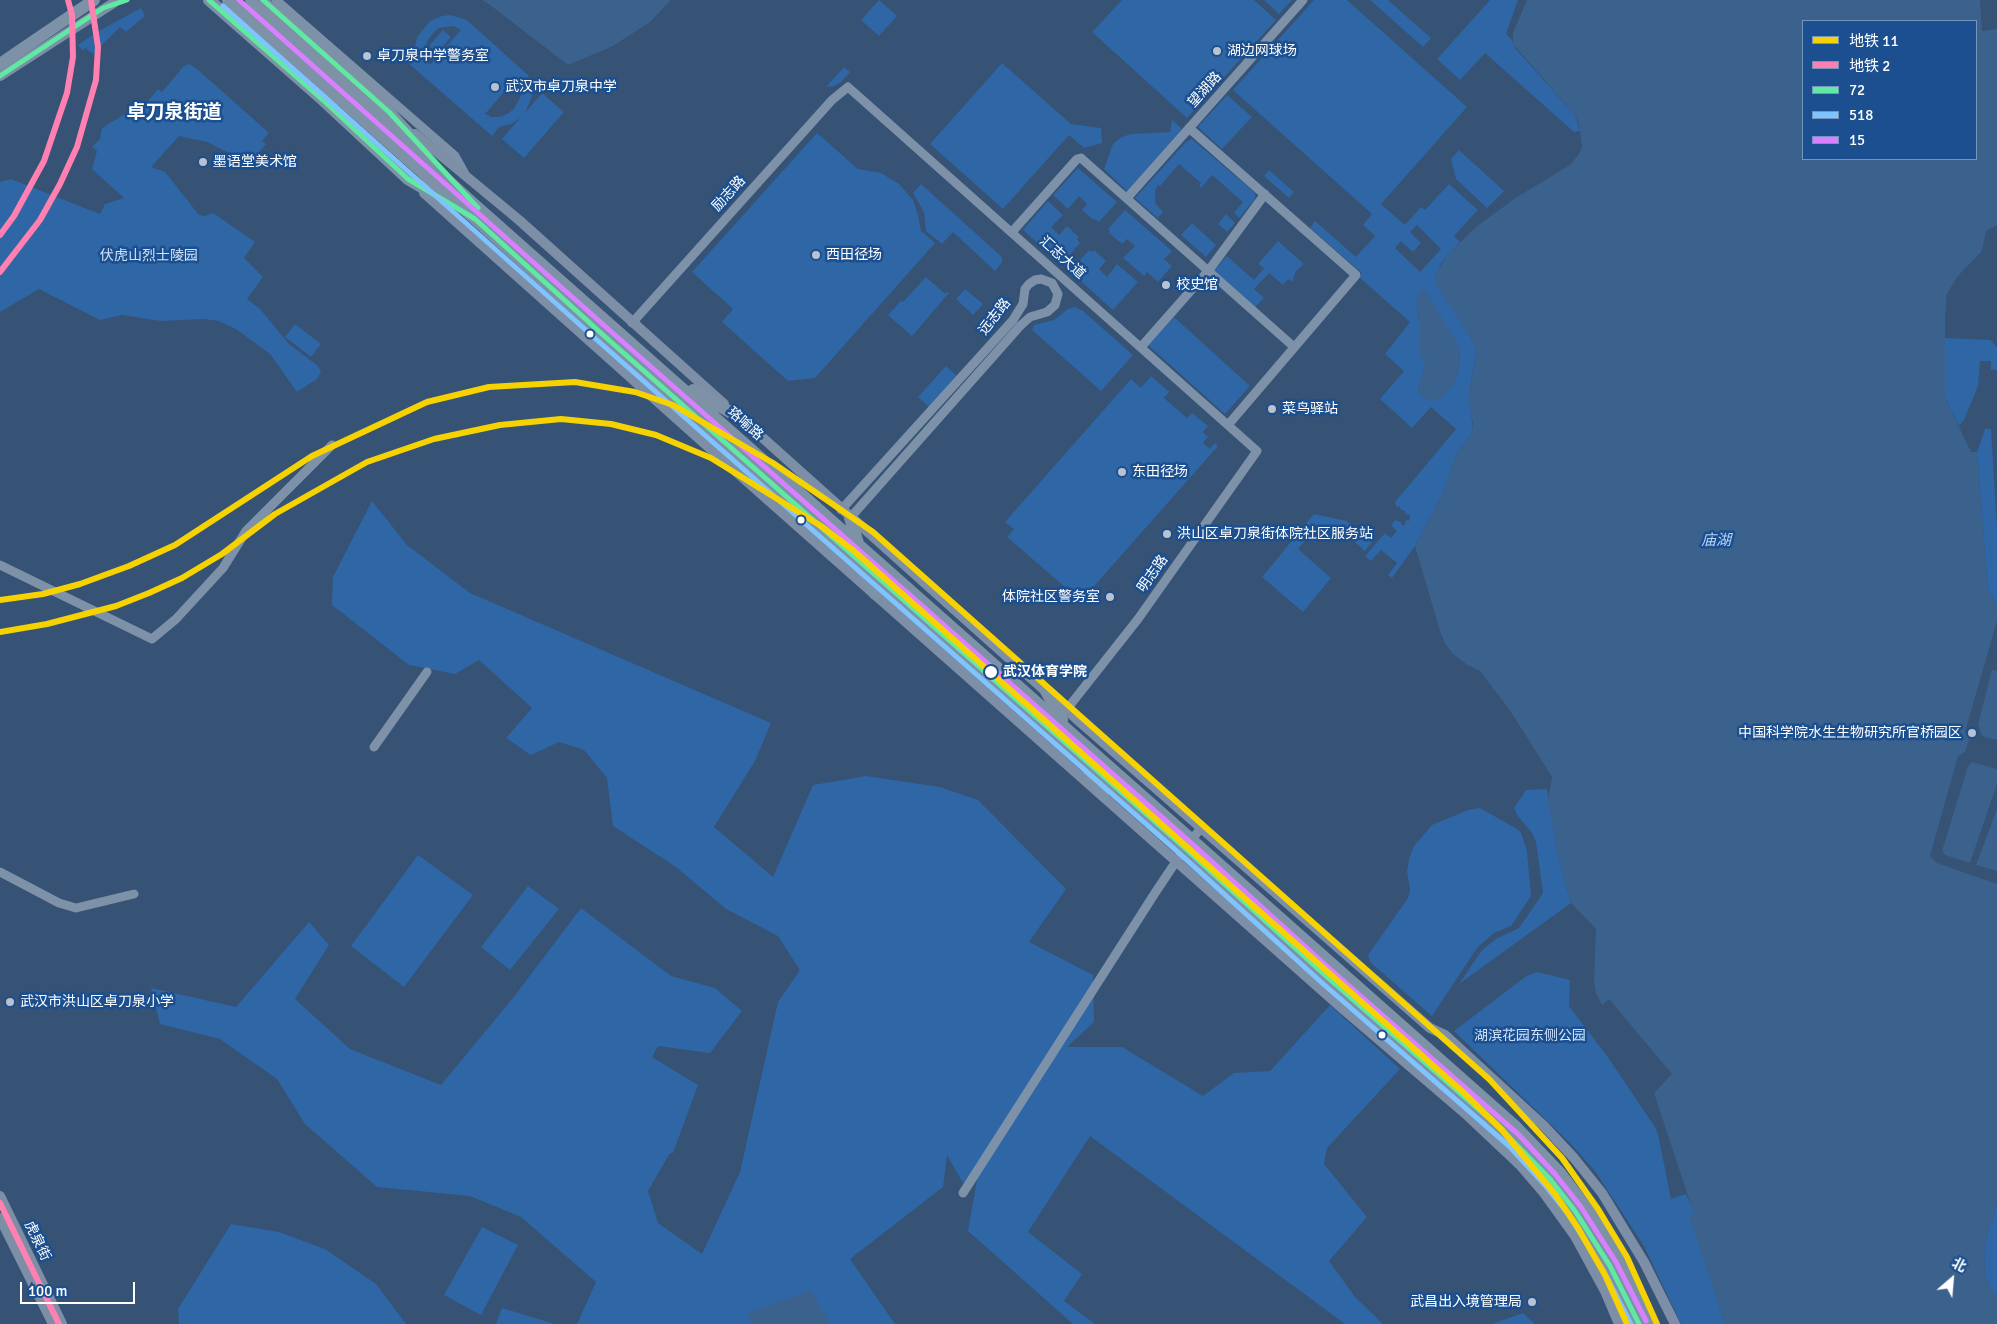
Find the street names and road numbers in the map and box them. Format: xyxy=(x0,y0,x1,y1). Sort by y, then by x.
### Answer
street label: 望湖路 xyxy=(1185,69,1225,111)
street label: 励志路 xyxy=(709,173,749,215)
street label: 汇志大道 xyxy=(1036,233,1088,283)
street label: 远志路 xyxy=(975,295,1015,339)
street label: 珞喻路 xyxy=(724,404,766,444)
street label: 明志路 xyxy=(1134,552,1172,596)
street label: 虎泉街 xyxy=(20,1218,54,1264)

